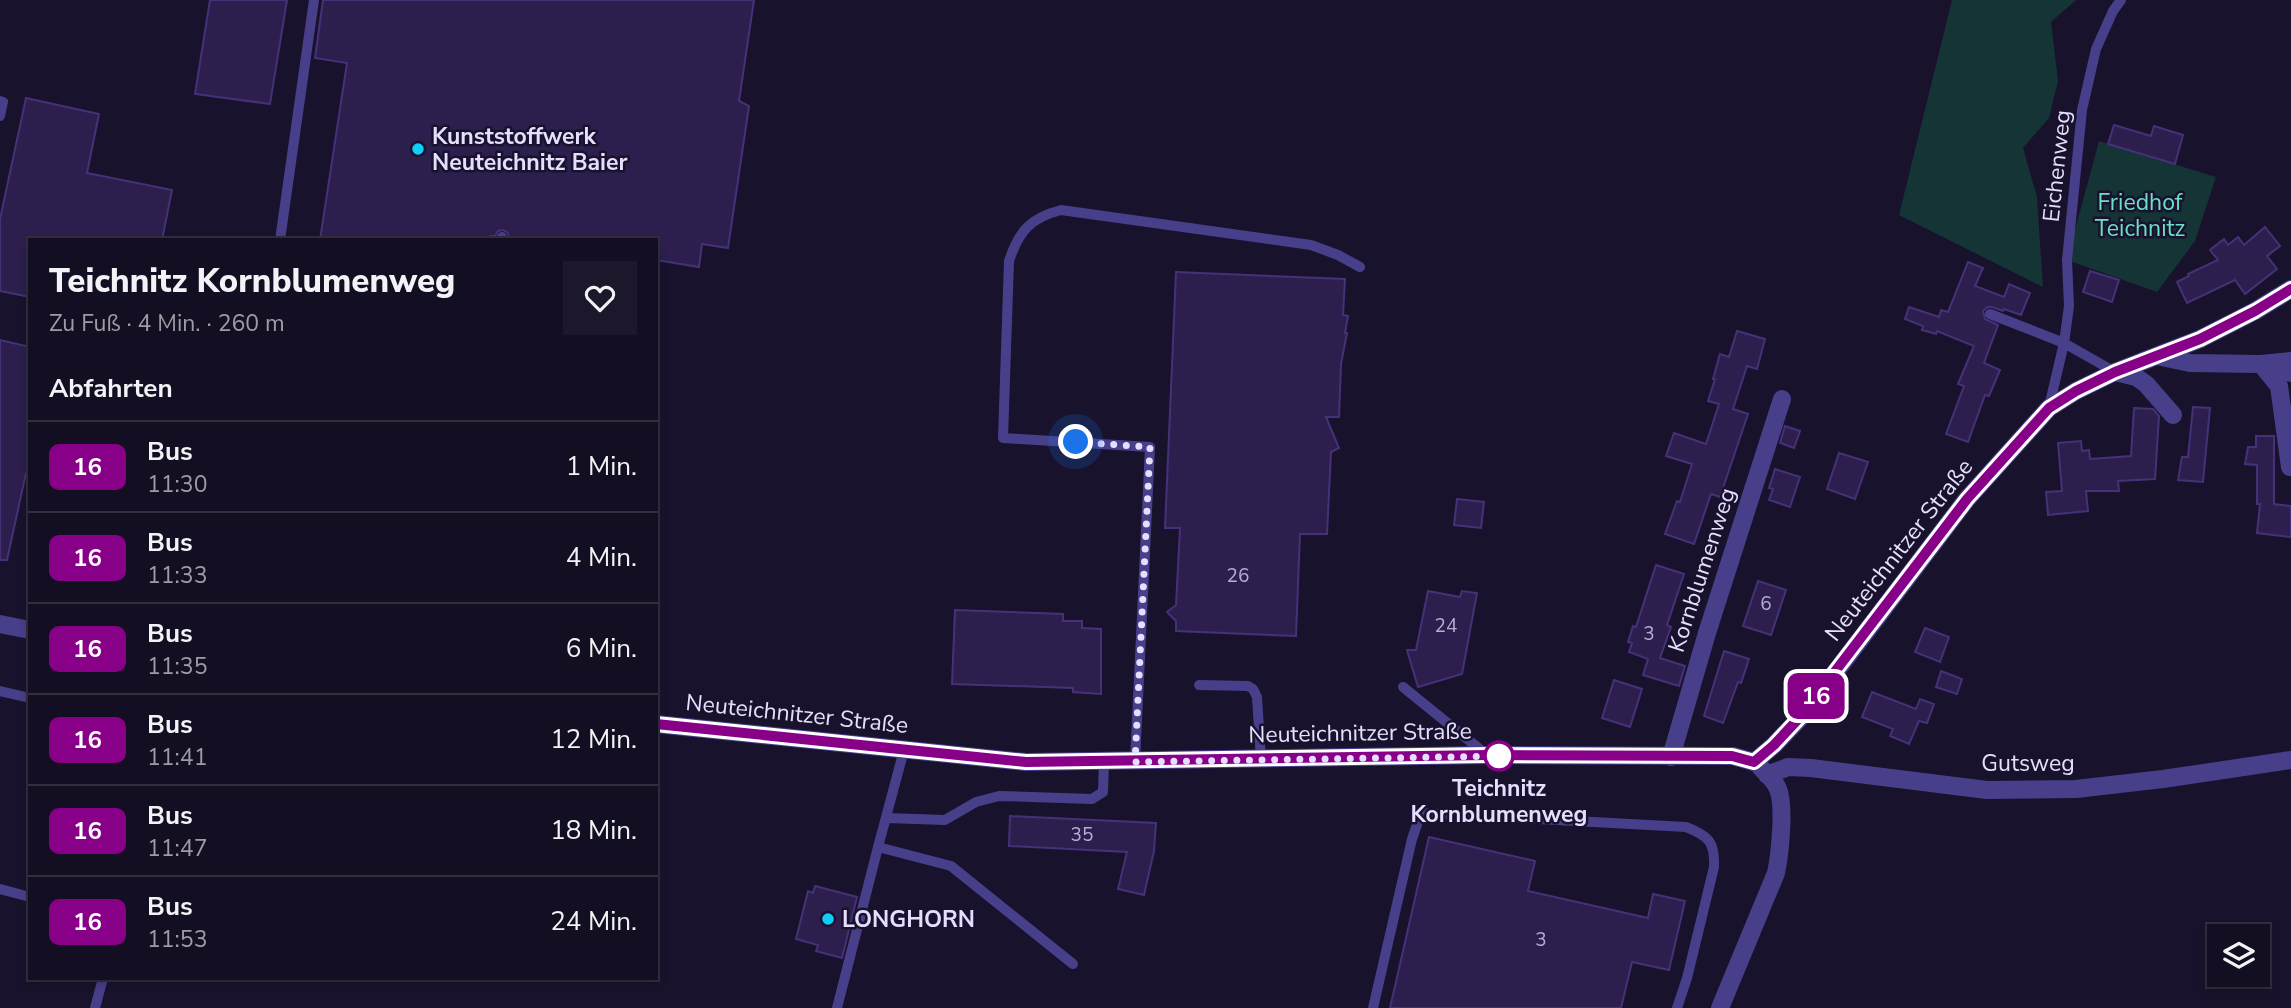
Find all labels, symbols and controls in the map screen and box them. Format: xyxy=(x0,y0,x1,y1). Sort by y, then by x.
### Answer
street label: Eichenweg xyxy=(2036,108,2078,224)
place label: Kunststoffwerk Neuteichnitz Baier xyxy=(432,121,627,178)
marker: Kunststoffwerk Neuteichnitz Baier xyxy=(410,141,426,157)
park label: Friedhof Teichnitz xyxy=(2095,187,2185,244)
text: Teichnitz Kornblumenweg xyxy=(49,259,455,304)
button: heart xyxy=(563,261,637,335)
text: Zu Fuß · 4 Min. · 260 m xyxy=(49,308,285,339)
text: Abfahrten xyxy=(49,371,173,406)
your location xyxy=(1058,424,1093,459)
text: Bus xyxy=(147,434,193,469)
text: 1 Min. xyxy=(566,449,637,484)
text: 16 xyxy=(73,451,102,483)
street label: Neuteichnitzer Straße xyxy=(1818,452,1980,648)
text: 11:30 xyxy=(147,469,207,500)
street label: Kornblumenweg xyxy=(1661,484,1743,656)
text: Bus xyxy=(147,525,193,560)
text: 4 Min. xyxy=(566,540,637,575)
text: 16 xyxy=(73,542,102,574)
text: 11:33 xyxy=(147,560,207,591)
house number: 26 xyxy=(1227,563,1249,589)
house number: 6 xyxy=(1760,591,1772,617)
house number: 24 xyxy=(1435,613,1457,639)
text: Bus xyxy=(147,616,193,651)
house number: 3 xyxy=(1643,621,1655,647)
text: 6 Min. xyxy=(566,631,637,666)
text: 16 xyxy=(73,633,102,665)
text: 11:35 xyxy=(147,651,207,682)
line badge: 16 xyxy=(1784,673,1848,719)
text: 16 xyxy=(1802,680,1830,712)
street label: Neuteichnitzer Straße xyxy=(684,687,910,741)
text: Bus xyxy=(147,707,193,742)
street label: Neuteichnitzer Straße xyxy=(1248,716,1472,750)
text: 12 Min. xyxy=(550,722,637,757)
text: 16 xyxy=(73,724,102,756)
marker: Teichnitz Kornblumenweg xyxy=(1484,741,1514,771)
text: 11:41 xyxy=(147,742,207,773)
street label: Gutsweg xyxy=(1981,748,2075,779)
place label: Teichnitz Kornblumenweg xyxy=(1411,773,1587,830)
text: Bus xyxy=(147,798,193,833)
text: 18 Min. xyxy=(550,813,637,848)
text: 16 xyxy=(73,815,102,847)
house number: 35 xyxy=(1071,822,1093,848)
text: 11:47 xyxy=(147,833,207,864)
text: Bus xyxy=(147,889,193,924)
text: 24 Min. xyxy=(550,904,637,939)
place label: LONGHORN xyxy=(842,904,975,935)
text: 16 xyxy=(73,906,102,938)
marker: LONGHORN xyxy=(820,911,836,927)
text: 11:53 xyxy=(147,924,207,955)
map controls xyxy=(2207,924,2270,987)
button: layers xyxy=(2207,924,2270,987)
house number: 3 xyxy=(1535,927,1547,953)

